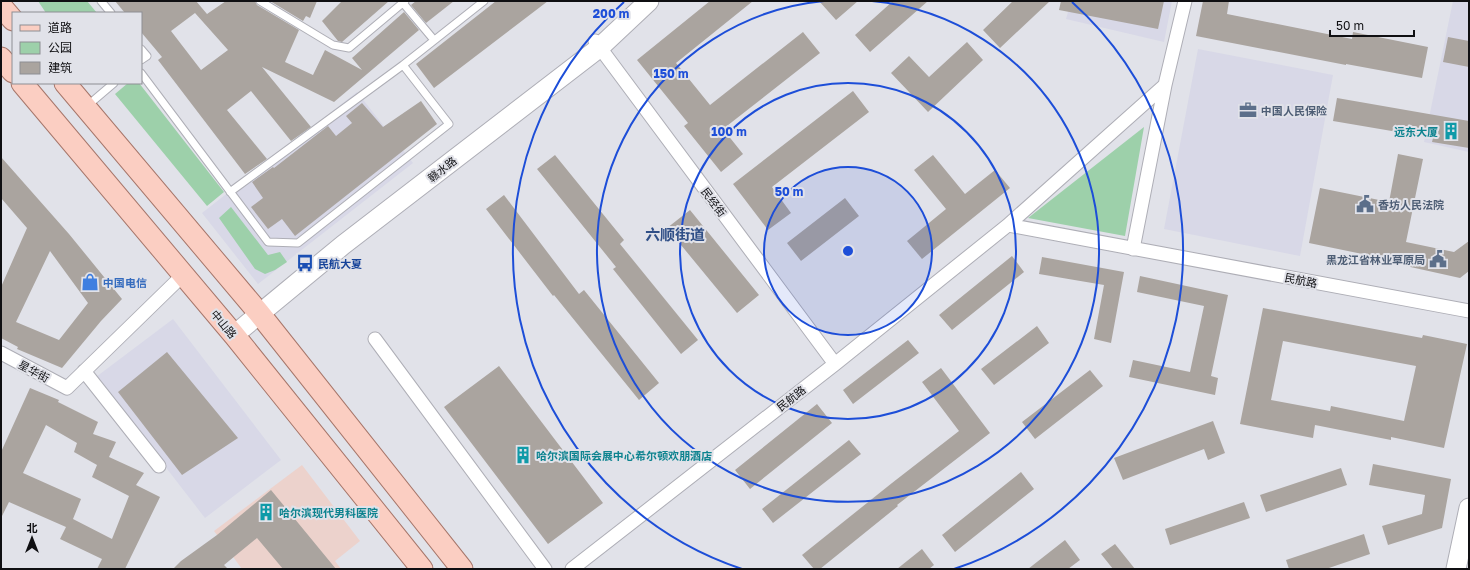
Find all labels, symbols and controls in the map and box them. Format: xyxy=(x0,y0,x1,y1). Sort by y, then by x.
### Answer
text: 200 m xyxy=(593,6,629,21)
legend xyxy=(12,12,142,84)
scale bar xyxy=(1330,12,1414,38)
text: 50 m xyxy=(1336,18,1364,33)
text: 道路 xyxy=(48,20,72,35)
text: 公园 xyxy=(48,40,72,55)
text: 建筑 xyxy=(48,60,72,75)
text: 150 m xyxy=(654,66,688,81)
office icon: 中国人民保险 xyxy=(1238,100,1258,120)
place label: 中国人民保险 xyxy=(1261,104,1327,117)
building icon: 远东大厦 xyxy=(1441,121,1461,141)
text: 100 m xyxy=(711,124,747,139)
place label: 远东大厦 xyxy=(1394,125,1438,138)
street label: 赣水路 xyxy=(425,154,459,184)
text: 50 m xyxy=(775,184,803,199)
street label: 民经街 xyxy=(699,185,729,219)
public building icon: 香坊人民法院 xyxy=(1355,194,1375,214)
place label: 香坊人民法院 xyxy=(1378,198,1444,211)
district label: 六顺街道 xyxy=(645,225,705,243)
centre of rings xyxy=(841,244,855,258)
public building icon: 黑龙江省林业草原局 xyxy=(1428,249,1448,269)
bus stop icon: 民航大夏 xyxy=(295,253,315,273)
place label: 黑龙江省林业草原局 xyxy=(1326,253,1425,266)
place label: 民航大夏 xyxy=(318,257,362,270)
street label: 民航路 xyxy=(1284,270,1318,290)
shop icon: 中国电信 xyxy=(80,272,100,292)
place label: 中国电信 xyxy=(103,276,147,289)
street label: 中山路 xyxy=(208,307,240,341)
street label: 星华街 xyxy=(16,358,52,384)
street label: 民航路 xyxy=(774,383,808,413)
building icon: 哈尔滨国际会展中心希尔顿欢朋酒店 xyxy=(513,445,533,465)
place label: 哈尔滨国际会展中心希尔顿欢朋酒店 xyxy=(536,449,712,462)
building icon: 哈尔滨现代男科医院 xyxy=(256,502,276,522)
place label: 哈尔滨现代男科医院 xyxy=(279,506,378,519)
north arrow xyxy=(12,518,52,558)
text: 北 xyxy=(27,521,38,534)

